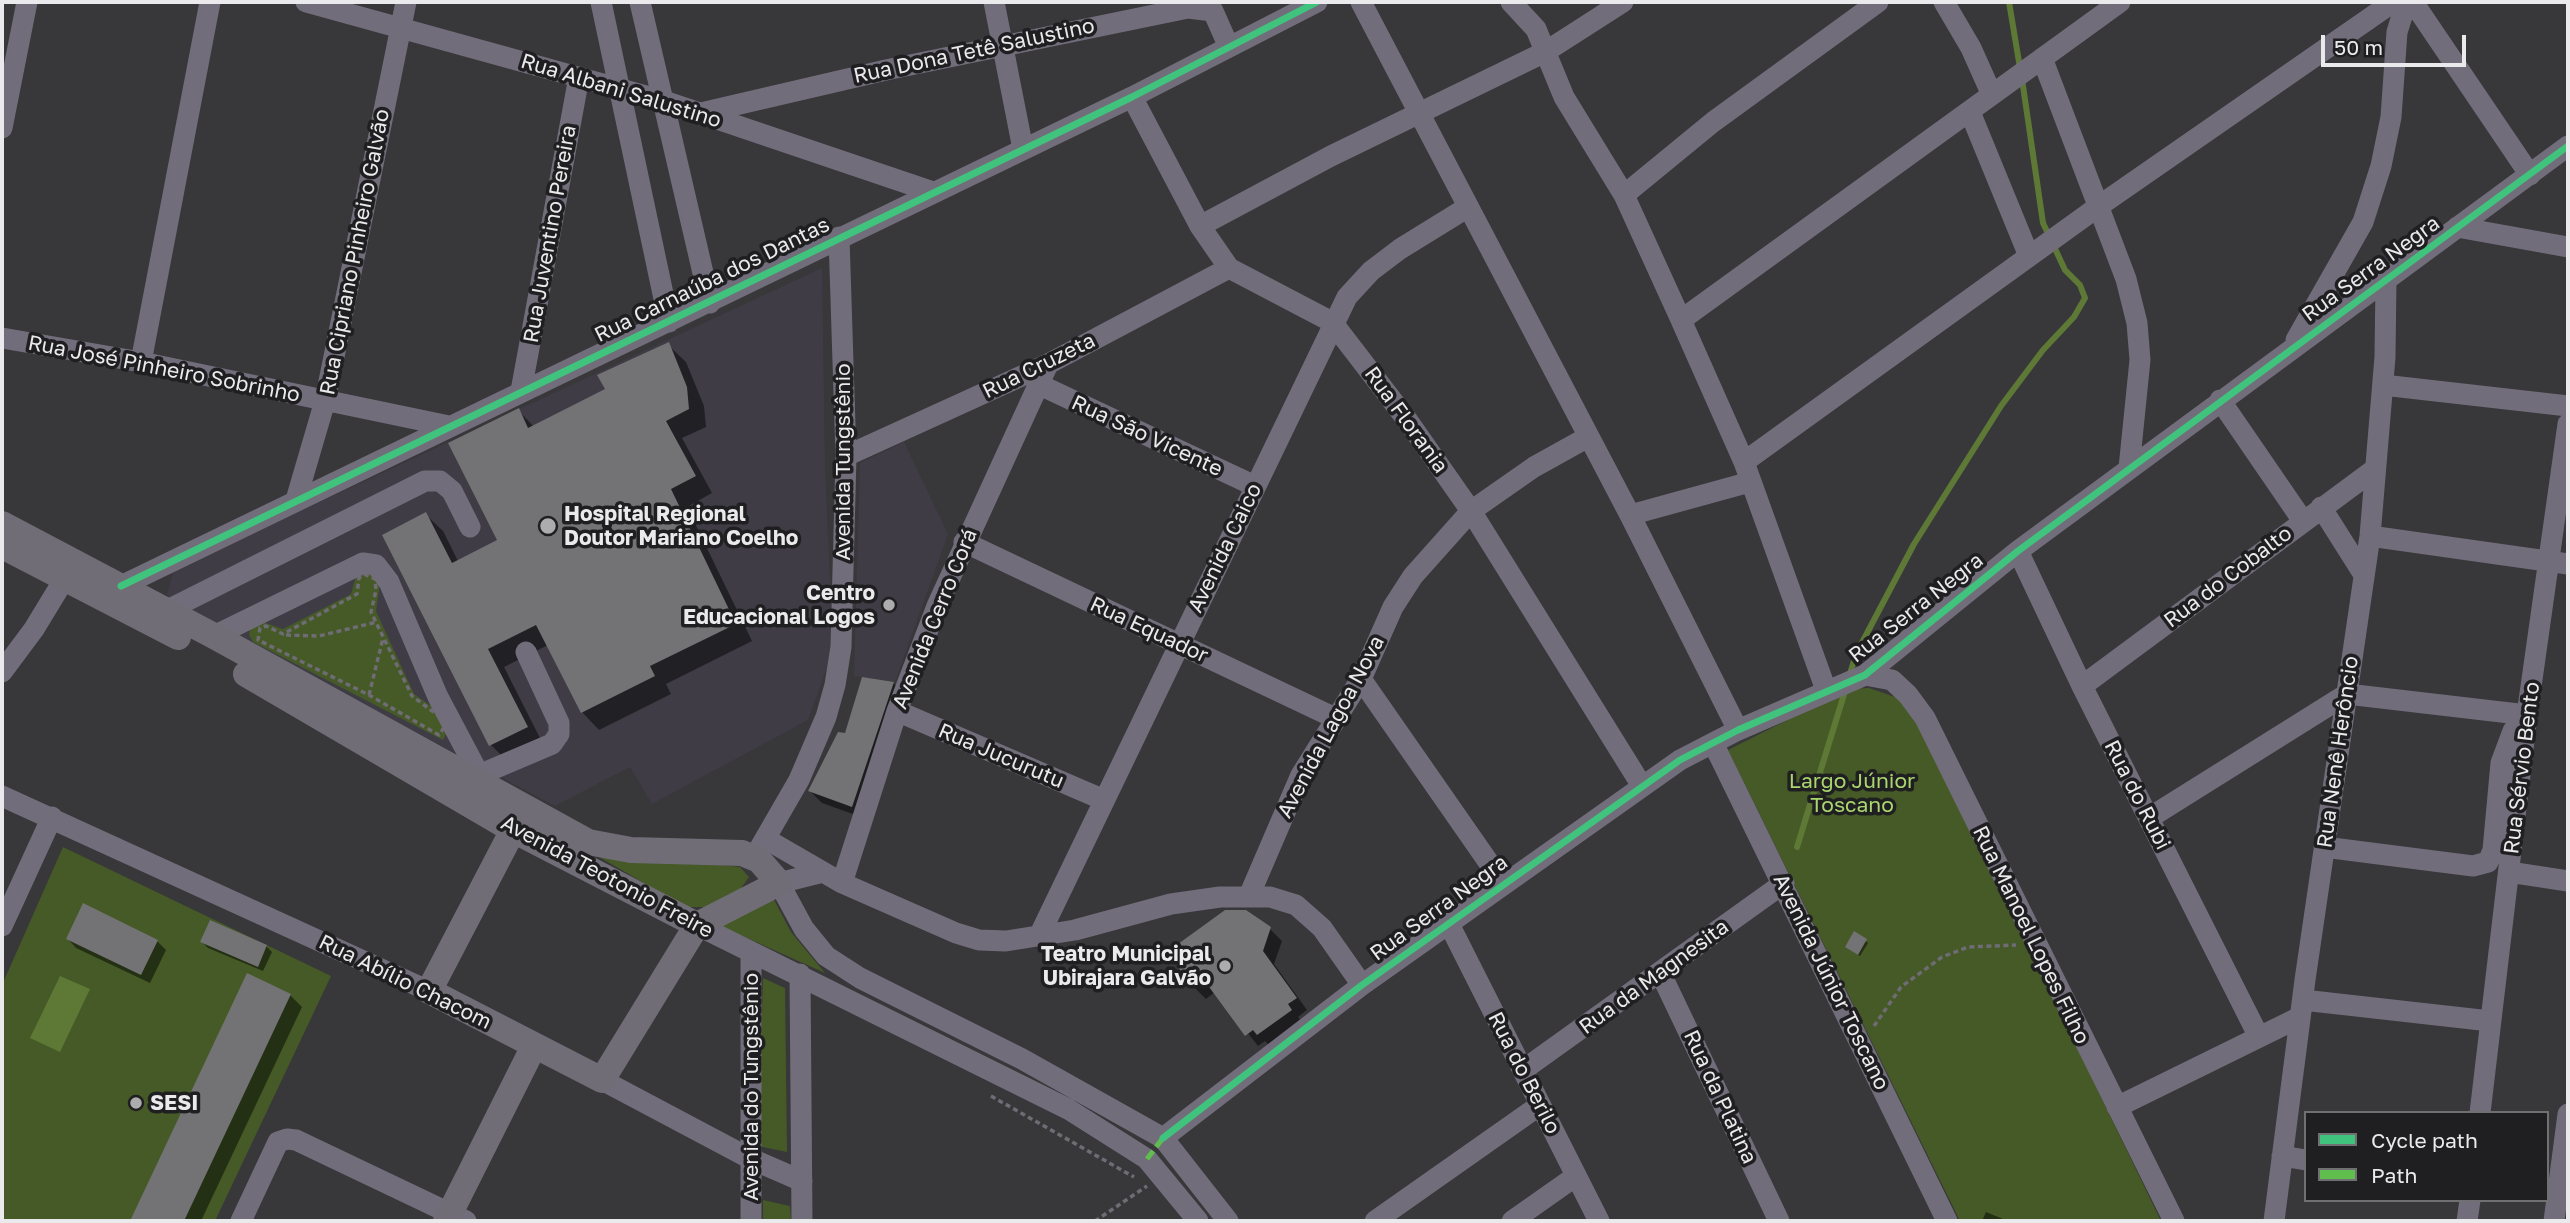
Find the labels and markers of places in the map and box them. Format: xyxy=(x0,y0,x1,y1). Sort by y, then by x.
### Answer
place label: Hospital Regional Doutor Mariano Coelho xyxy=(564,501,798,551)
marker: Hospital Regional Doutor Mariano Coelho xyxy=(538,516,558,536)
place label: Centro Educacional Logos xyxy=(683,580,875,630)
marker: Centro Educacional Logos xyxy=(881,597,897,613)
place label: Teatro Municipal Ubirajara Galvão xyxy=(1041,941,1211,991)
marker: Teatro Municipal Ubirajara Galvão xyxy=(1217,958,1233,974)
place label: SESI xyxy=(150,1090,198,1116)
marker: SESI xyxy=(128,1095,144,1111)

